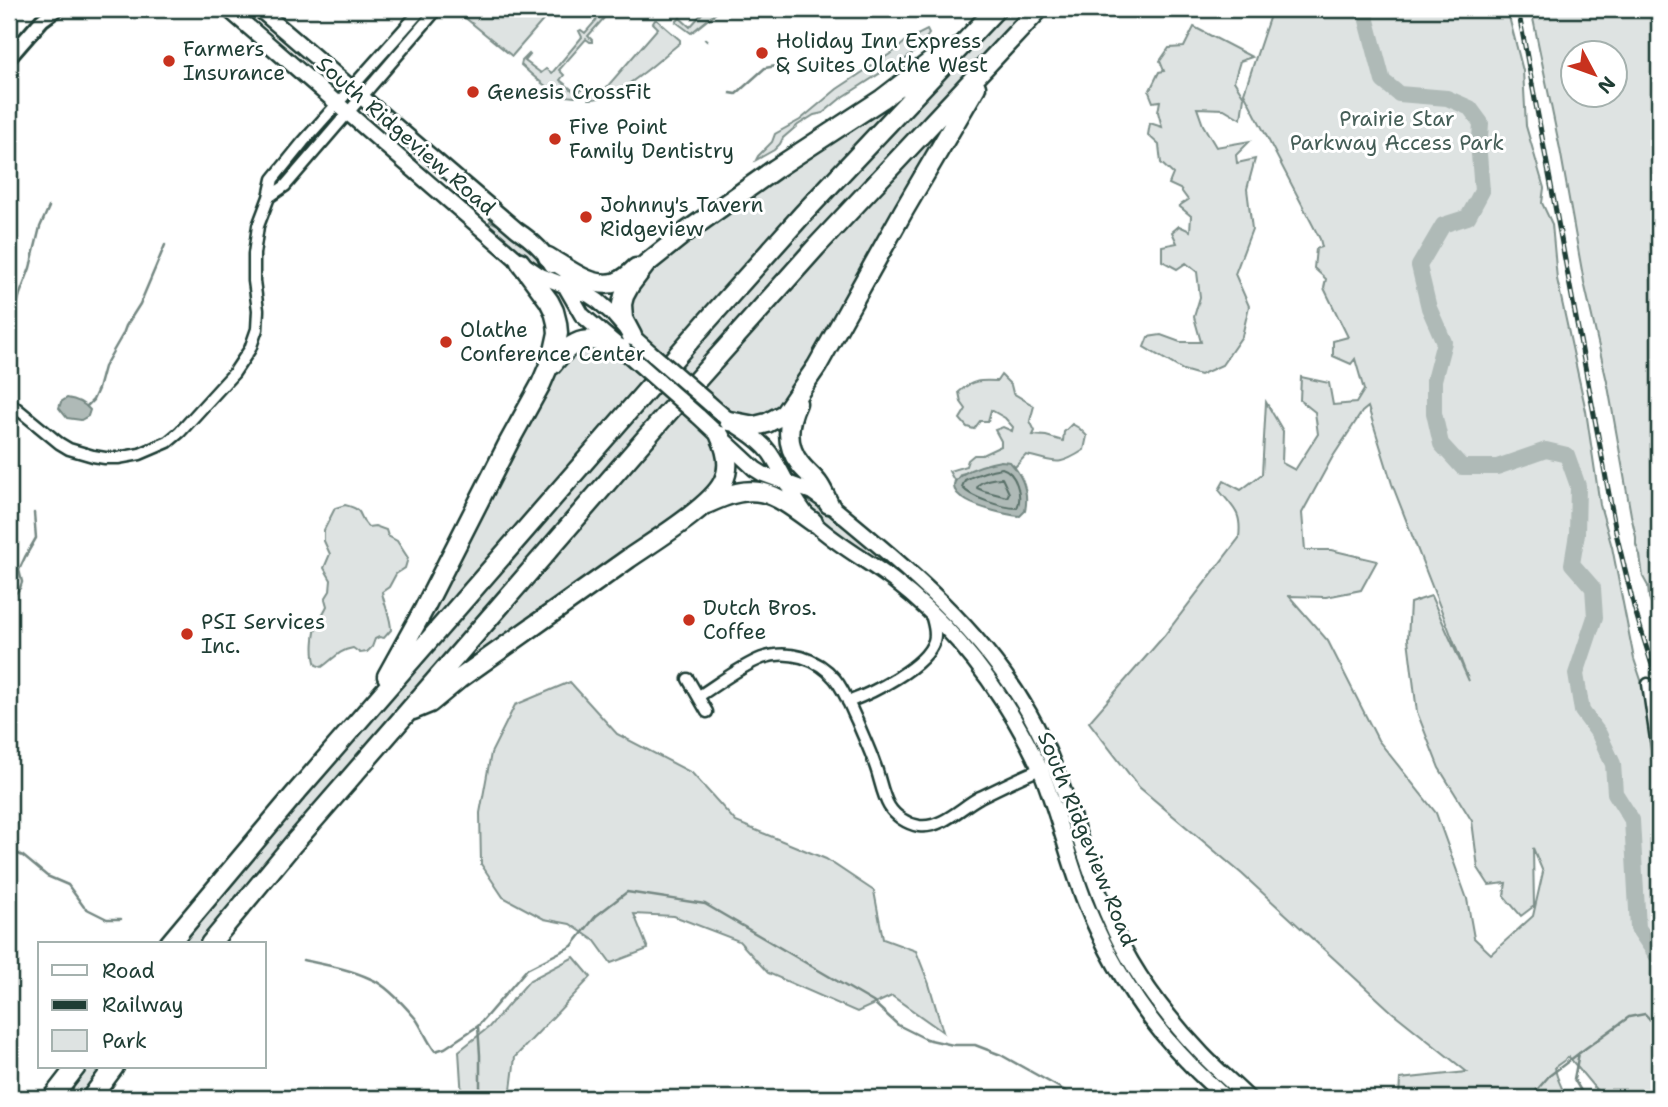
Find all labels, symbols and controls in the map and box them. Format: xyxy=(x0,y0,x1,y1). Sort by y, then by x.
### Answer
place label: Holiday Inn Express & Suites Olathe West xyxy=(776,27,988,79)
place label: Farmers Insurance xyxy=(183,35,285,87)
north arrow xyxy=(1560,38,1630,108)
marker: Holiday Inn Express & Suites Olathe West xyxy=(754,45,770,61)
street label: South Ridgeview Road xyxy=(310,50,502,222)
marker: Farmers Insurance xyxy=(161,53,177,69)
text: N xyxy=(1592,71,1621,99)
place label: Genesis CrossFit xyxy=(487,78,652,106)
marker: Genesis CrossFit xyxy=(465,84,481,100)
park label: Prairie Star Parkway Access Park xyxy=(1290,105,1504,157)
place label: Five Point Family Dentistry xyxy=(569,113,734,165)
marker: Five Point Family Dentistry xyxy=(547,131,563,147)
place label: Johnny's Tavern Ridgeview xyxy=(600,191,763,243)
marker: Johnny's Tavern Ridgeview xyxy=(578,209,594,225)
place label: Olathe Conference Center xyxy=(460,316,645,368)
marker: Olathe Conference Center xyxy=(438,334,454,350)
place label: Dutch Bros. Coffee xyxy=(703,594,817,646)
place label: PSI Services Inc. xyxy=(201,608,325,660)
marker: Dutch Bros. Coffee xyxy=(681,612,697,628)
marker: PSI Services Inc. xyxy=(179,626,195,642)
street label: South Ridgeview Road xyxy=(1031,728,1143,950)
legend xyxy=(38,942,266,1068)
text: Road xyxy=(102,957,155,985)
text: Railway xyxy=(102,991,184,1019)
text: Park xyxy=(102,1027,147,1055)

